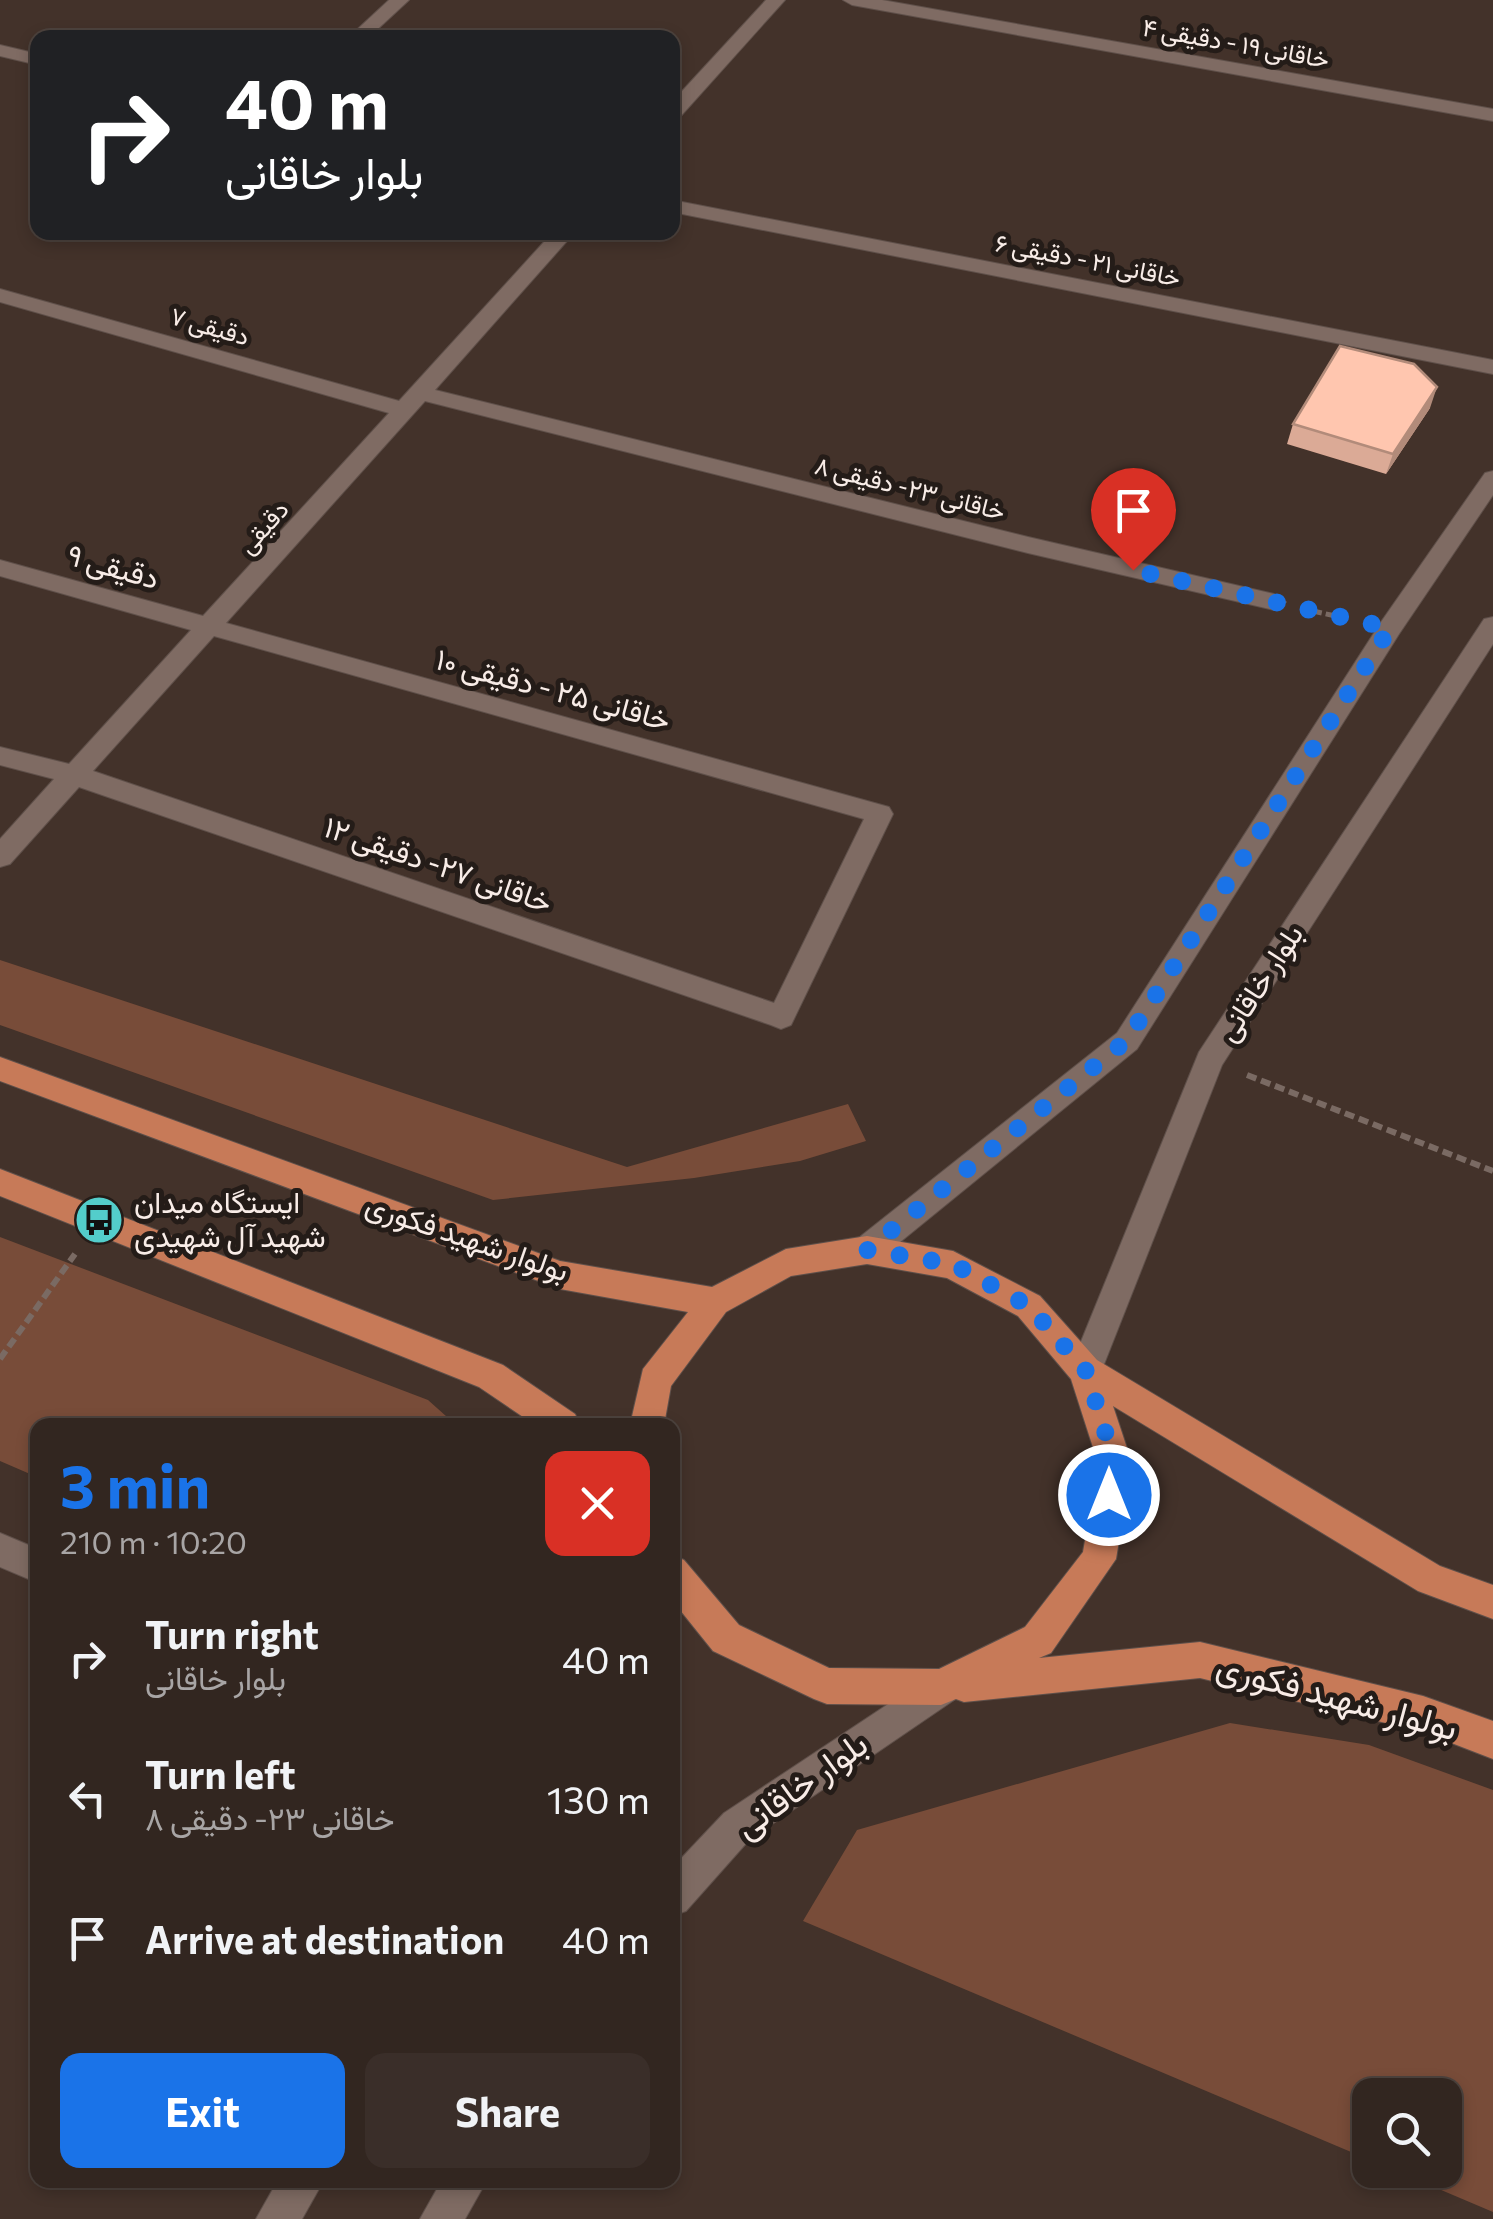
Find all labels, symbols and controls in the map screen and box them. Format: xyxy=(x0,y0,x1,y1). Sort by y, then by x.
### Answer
street label: خاقانی ۱۹ - دقیقی ۴ xyxy=(1140,11,1332,75)
text: 40 m xyxy=(225,58,389,143)
icon: right xyxy=(60,70,190,200)
text: بلوار خاقانی xyxy=(225,143,423,198)
street label: خاقانی ۲۱ - دقیقی ۶ xyxy=(993,226,1183,294)
street label: دقیقی ۷ xyxy=(167,300,253,352)
street label: خاقانی ۲۳- دقیقی ۸ xyxy=(812,449,1008,527)
pin xyxy=(1091,468,1176,571)
icon: arrive xyxy=(1106,483,1161,538)
street label: دقیقی xyxy=(231,494,295,560)
street label: دقیقی ۹ xyxy=(63,534,164,597)
street label: خاقانی ۲۵ - دقیقی ۱۰ xyxy=(432,638,675,739)
street label: خاقانی ۲۷- دقیقی ۱۲ xyxy=(319,806,558,921)
street label: بلوار خاقانی xyxy=(1206,916,1311,1048)
place label: ایستگاه میدان شهید آل شهیدی xyxy=(134,1182,326,1255)
street label: بولوار شهید فکوری xyxy=(361,1184,574,1290)
bus stop icon: ایستگاه میدان شهید آل شهیدی xyxy=(73,1194,125,1246)
position arrow xyxy=(1057,1443,1161,1547)
text: 3 min xyxy=(60,1447,210,1520)
button: close xyxy=(545,1451,650,1556)
text: 210 m · 10:20 xyxy=(60,1521,247,1561)
text: Turn right xyxy=(145,1610,319,1657)
icon: right xyxy=(60,1631,115,1686)
text: 40 m xyxy=(562,1635,650,1682)
street label: بولوار شهید فکوری xyxy=(1212,1642,1463,1750)
text: بلوار خاقانی xyxy=(145,1657,286,1697)
street label: بلوار خاقانی xyxy=(724,1720,876,1848)
text: Turn left xyxy=(145,1750,296,1797)
icon: left xyxy=(60,1771,115,1826)
text: 130 m xyxy=(547,1775,650,1822)
text: خاقانی ۲۳- دقیقی ۸ xyxy=(145,1797,395,1837)
icon: arrive xyxy=(60,1911,115,1966)
text: Arrive at destination xyxy=(145,1915,504,1962)
text: 40 m xyxy=(562,1915,650,1962)
button: Exit xyxy=(60,2053,345,2168)
button: Share xyxy=(365,2053,650,2168)
map controls xyxy=(1352,2078,1462,2188)
button: search xyxy=(1352,2078,1462,2188)

